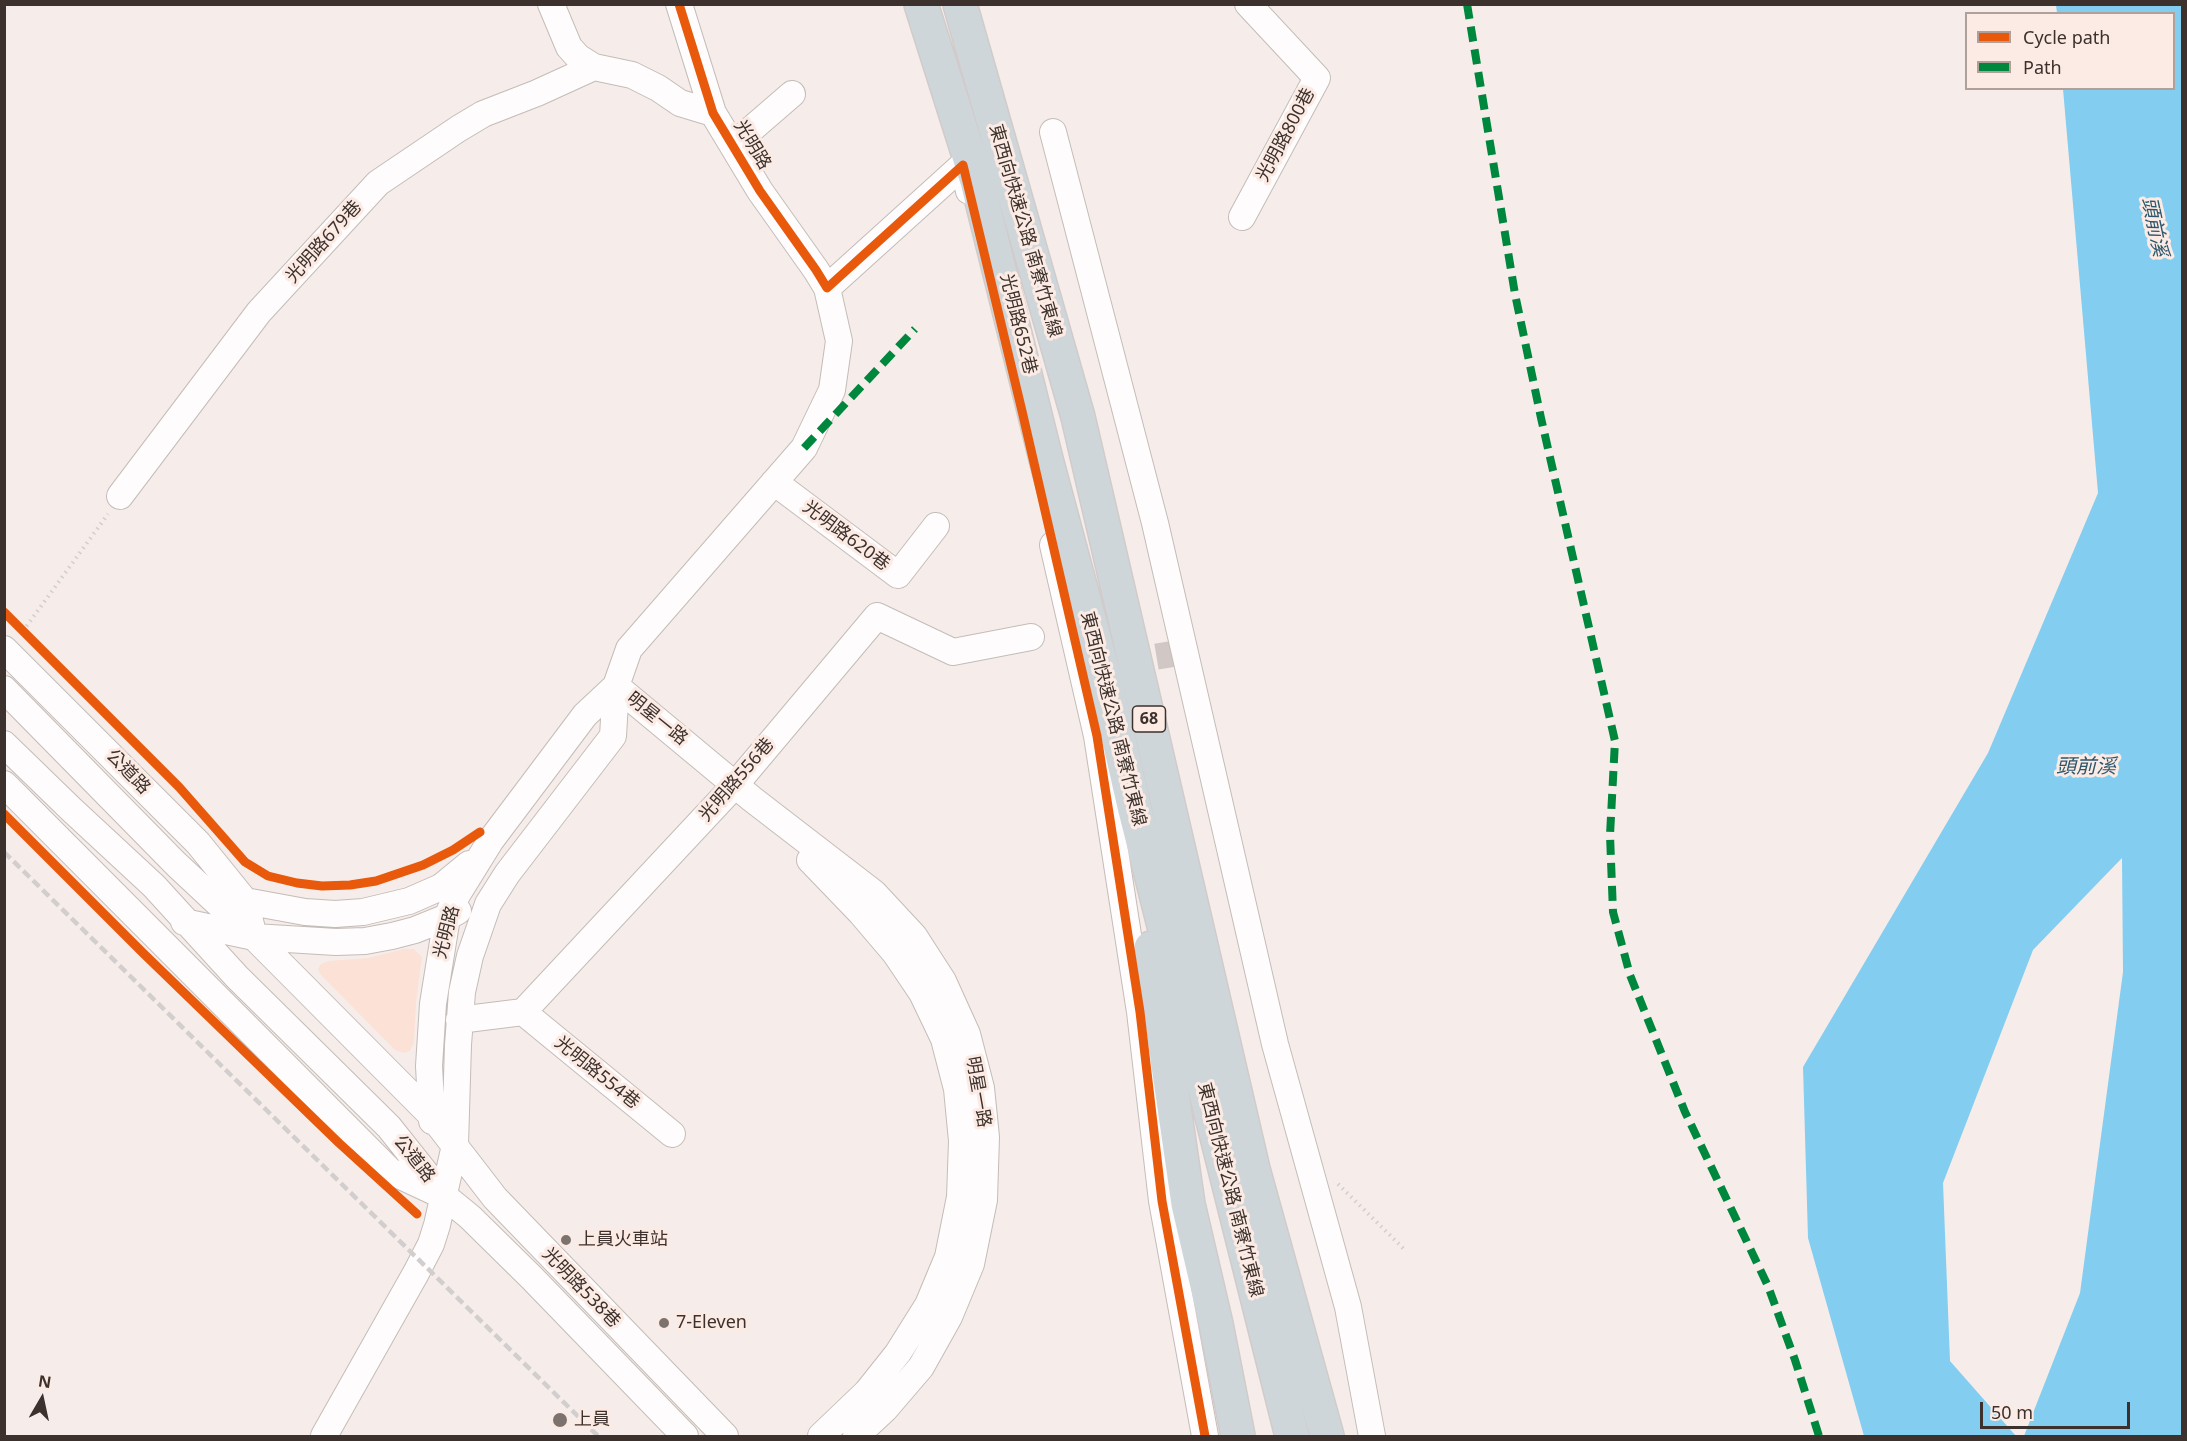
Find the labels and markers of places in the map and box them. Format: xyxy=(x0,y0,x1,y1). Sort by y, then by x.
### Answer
place label: 上員火車站 xyxy=(578,1229,668,1251)
marker: 上員火車站 xyxy=(559,1233,573,1247)
place label: 7-Eleven xyxy=(676,1312,747,1334)
marker: 7-Eleven xyxy=(657,1316,671,1330)
place label: 上員 xyxy=(574,1409,610,1431)
marker: 上員 xyxy=(551,1411,569,1429)

